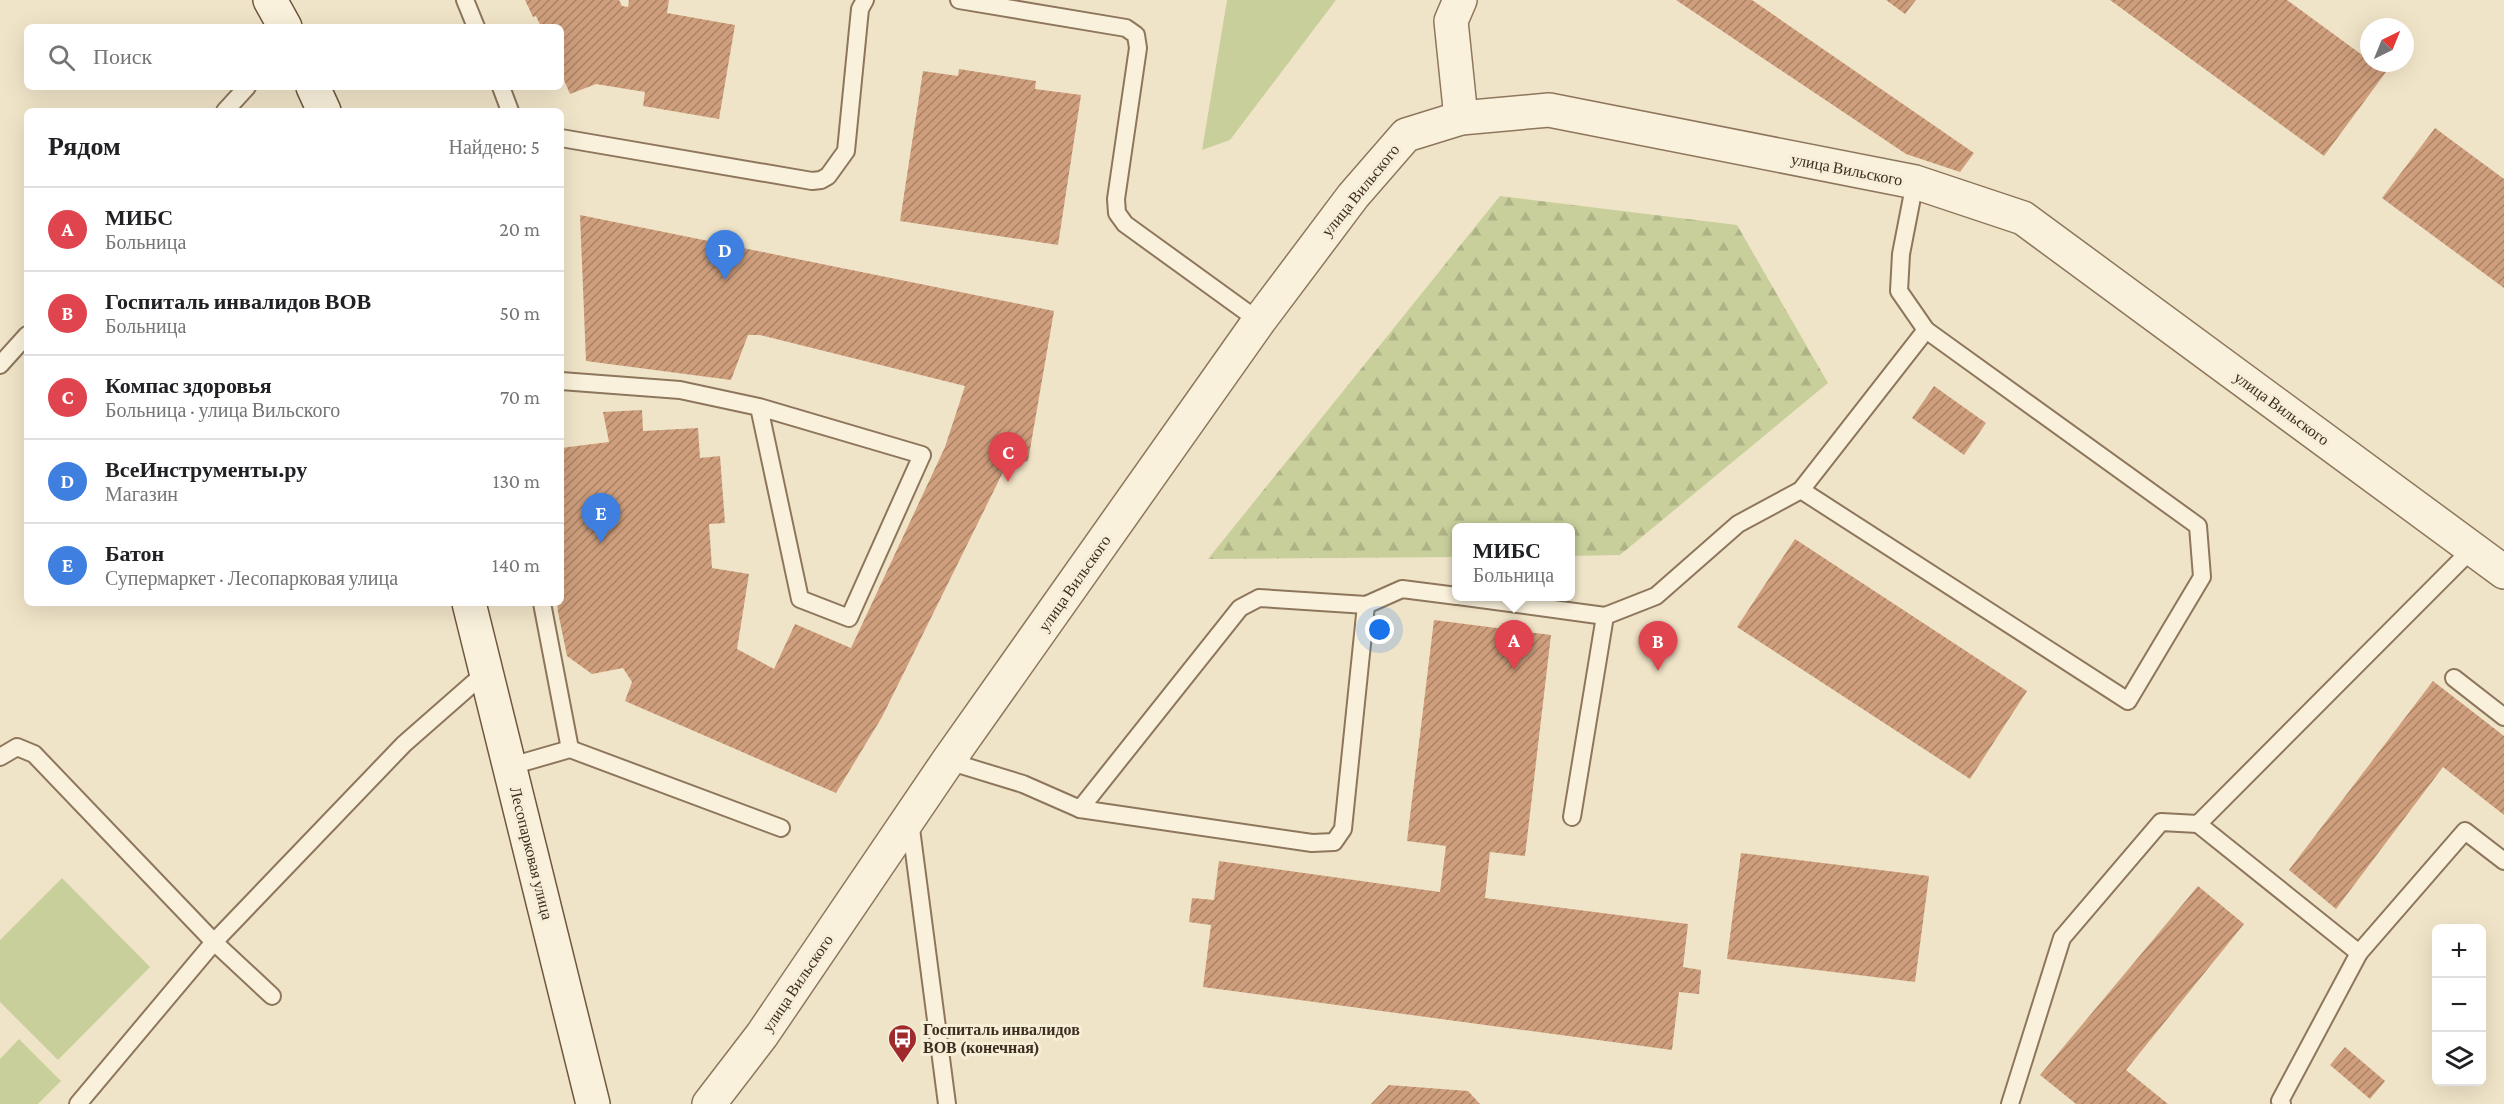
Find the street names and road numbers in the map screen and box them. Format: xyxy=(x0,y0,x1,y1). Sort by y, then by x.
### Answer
street label: улица Вильского xyxy=(1318,141,1403,240)
street label: улица Вильского xyxy=(1790,150,1904,190)
street label: улица Вильского xyxy=(2230,368,2333,449)
street label: улица Вильского xyxy=(1035,532,1115,635)
street label: Лесопарковая улица xyxy=(506,785,556,922)
street label: улица Вильского xyxy=(759,932,837,1036)

